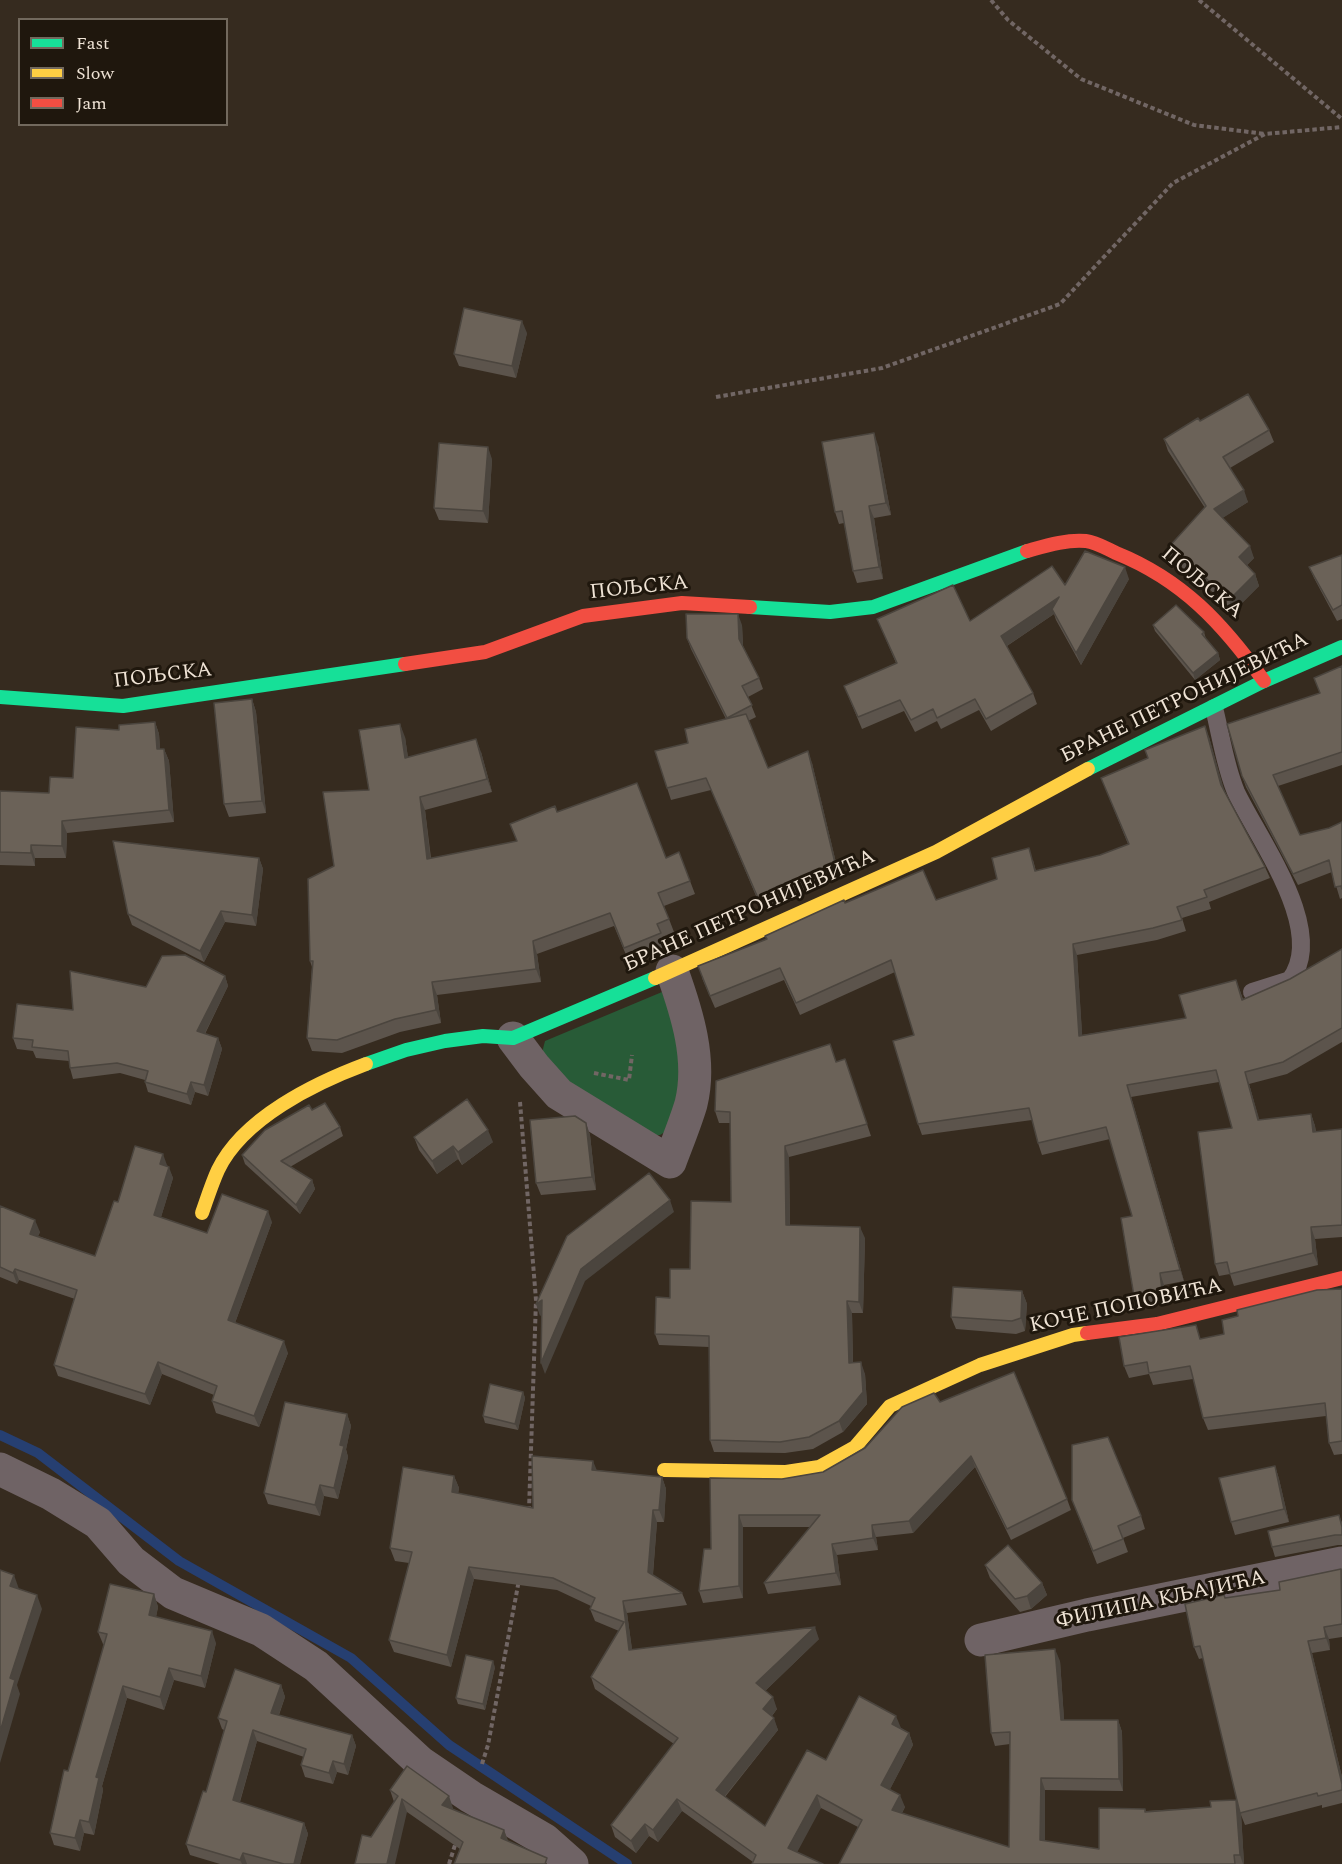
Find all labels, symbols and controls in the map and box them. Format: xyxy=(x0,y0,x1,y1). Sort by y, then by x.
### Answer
legend xyxy=(18,18,228,126)
text: Fast xyxy=(76,30,109,57)
text: Slow xyxy=(76,60,114,87)
text: Jam xyxy=(76,90,107,117)
street label: ПОЉСКА xyxy=(1155,543,1247,625)
street label: ПОЉСКА xyxy=(588,571,690,607)
street label: БРАНЕ ПЕТРОНИЈЕВИЋА xyxy=(1057,628,1313,770)
street label: ПОЉСКА xyxy=(112,658,214,696)
street label: БРАНЕ ПЕТРОНИЈЕВИЋА xyxy=(620,845,880,979)
street label: КОЧЕ ПОПОВИЋА xyxy=(1027,1274,1225,1340)
street label: ФИЛИПА КЉАЈИЋА xyxy=(1054,1566,1268,1636)

